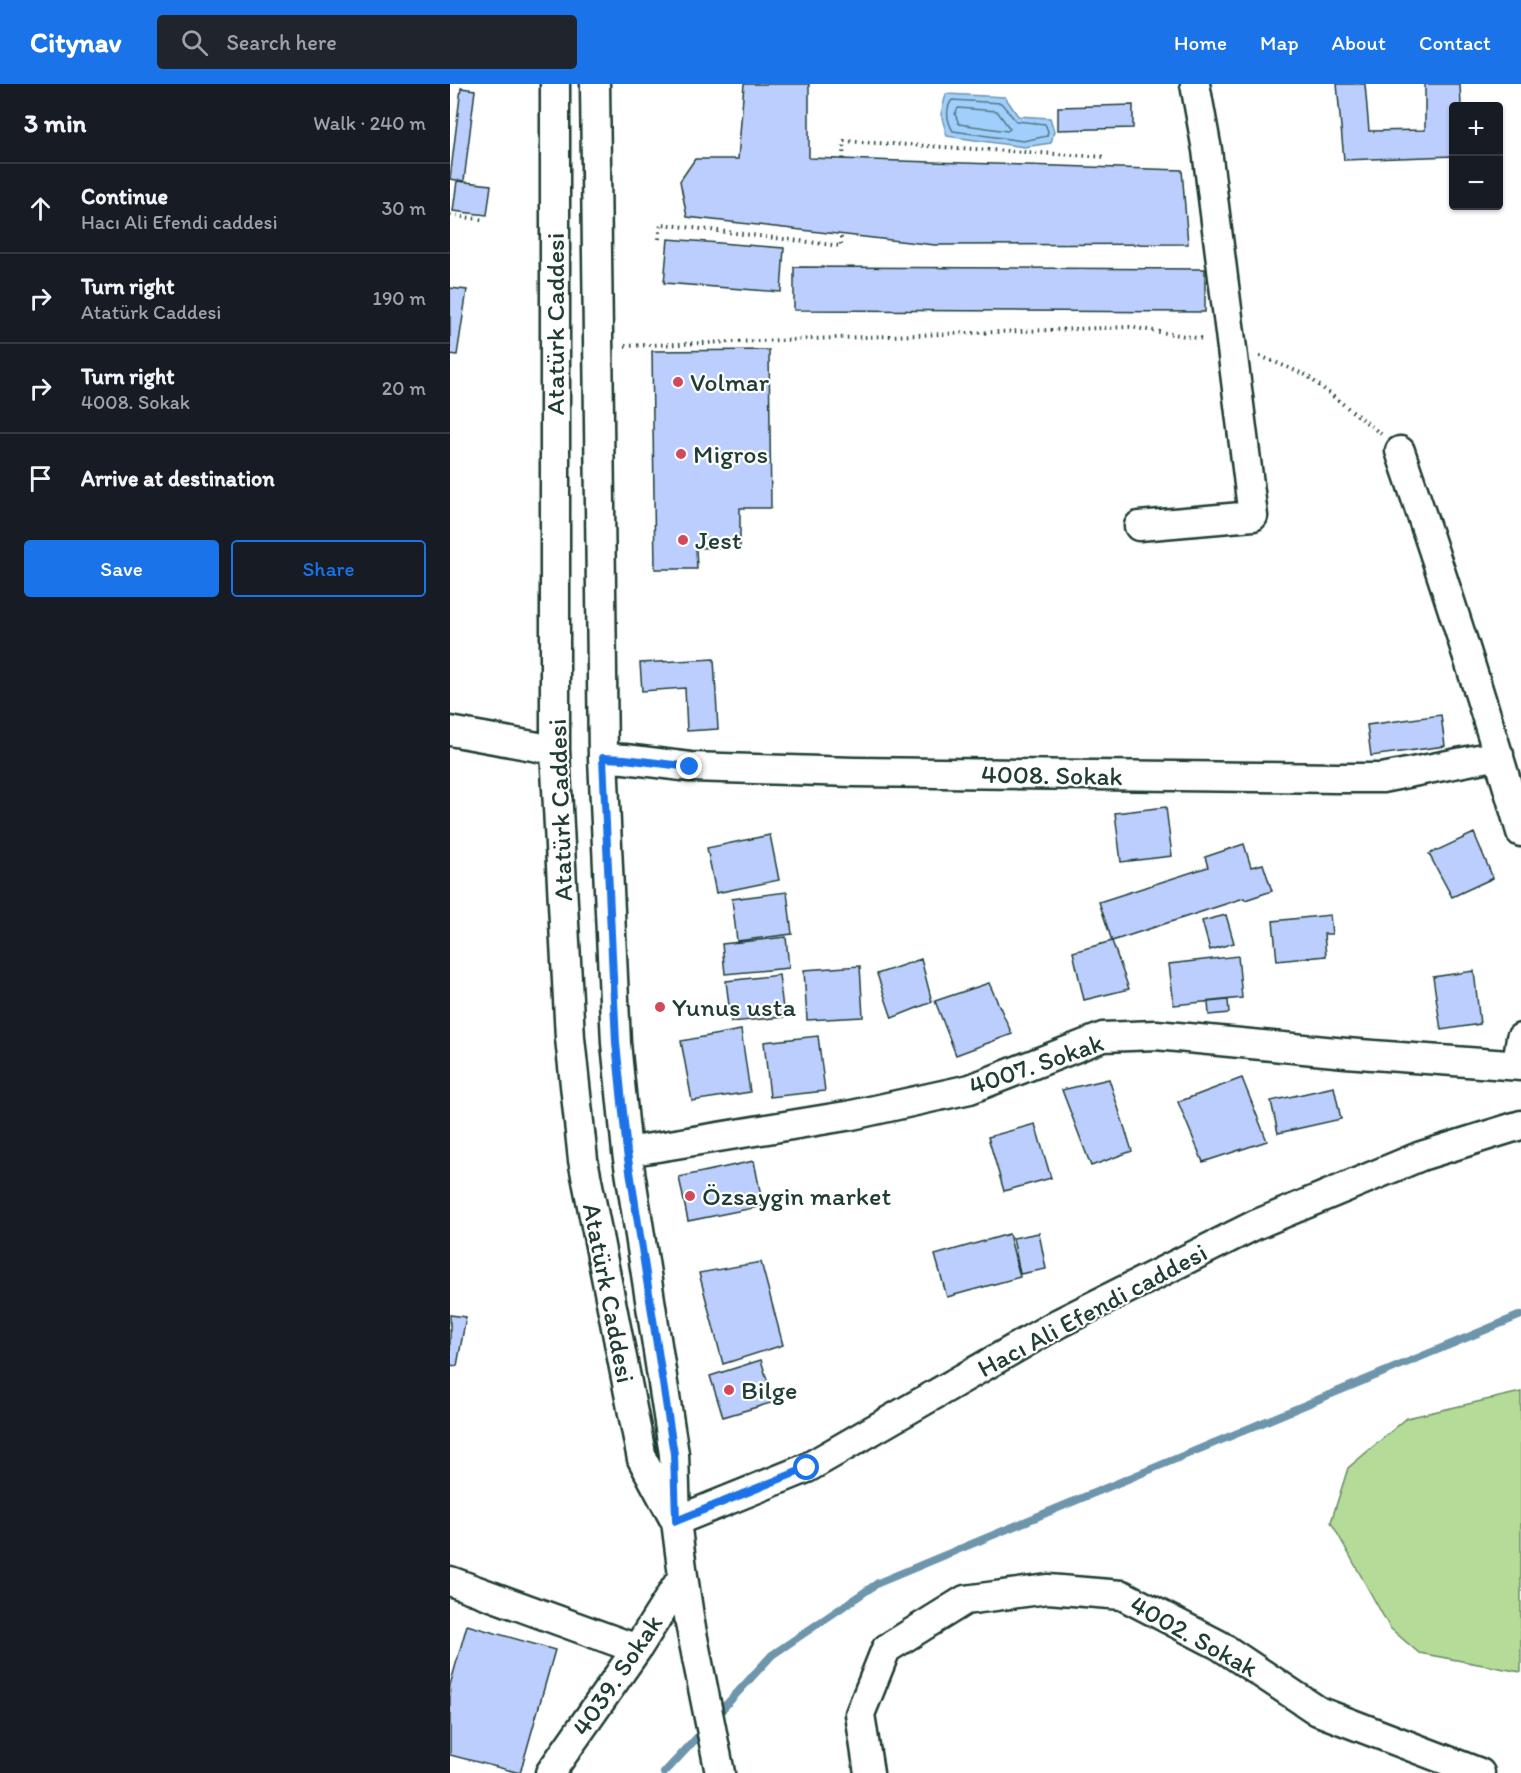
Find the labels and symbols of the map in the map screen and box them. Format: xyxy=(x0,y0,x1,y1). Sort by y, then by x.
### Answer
street label: Atatürk Caddesi xyxy=(539,233,571,415)
place label: Volmar xyxy=(690,366,770,398)
marker: Volmar xyxy=(671,375,685,389)
place label: Migros xyxy=(693,438,768,470)
marker: Migros xyxy=(674,447,688,461)
place label: Jest xyxy=(695,524,742,556)
marker: Jest xyxy=(676,533,690,547)
street label: Atatürk Caddesi xyxy=(541,718,579,902)
route end xyxy=(676,753,702,779)
street label: 4008. Sokak xyxy=(981,758,1123,792)
place label: Yunus usta xyxy=(672,991,796,1023)
marker: Yunus usta xyxy=(653,1000,667,1014)
street label: 4007. Sokak xyxy=(965,1026,1107,1102)
place label: Özsaygin market xyxy=(702,1180,891,1212)
marker: Özsaygin market xyxy=(683,1189,697,1203)
street label: Atatürk Caddesi xyxy=(576,1200,642,1386)
street label: Hacı Ali Efendi caddesi xyxy=(972,1236,1212,1384)
place label: Bilge xyxy=(741,1374,797,1406)
marker: Bilge xyxy=(722,1383,736,1397)
route start xyxy=(793,1454,819,1480)
street label: 4002. Sokak xyxy=(1125,1588,1263,1684)
street label: 4039. Sokak xyxy=(565,1608,669,1742)

